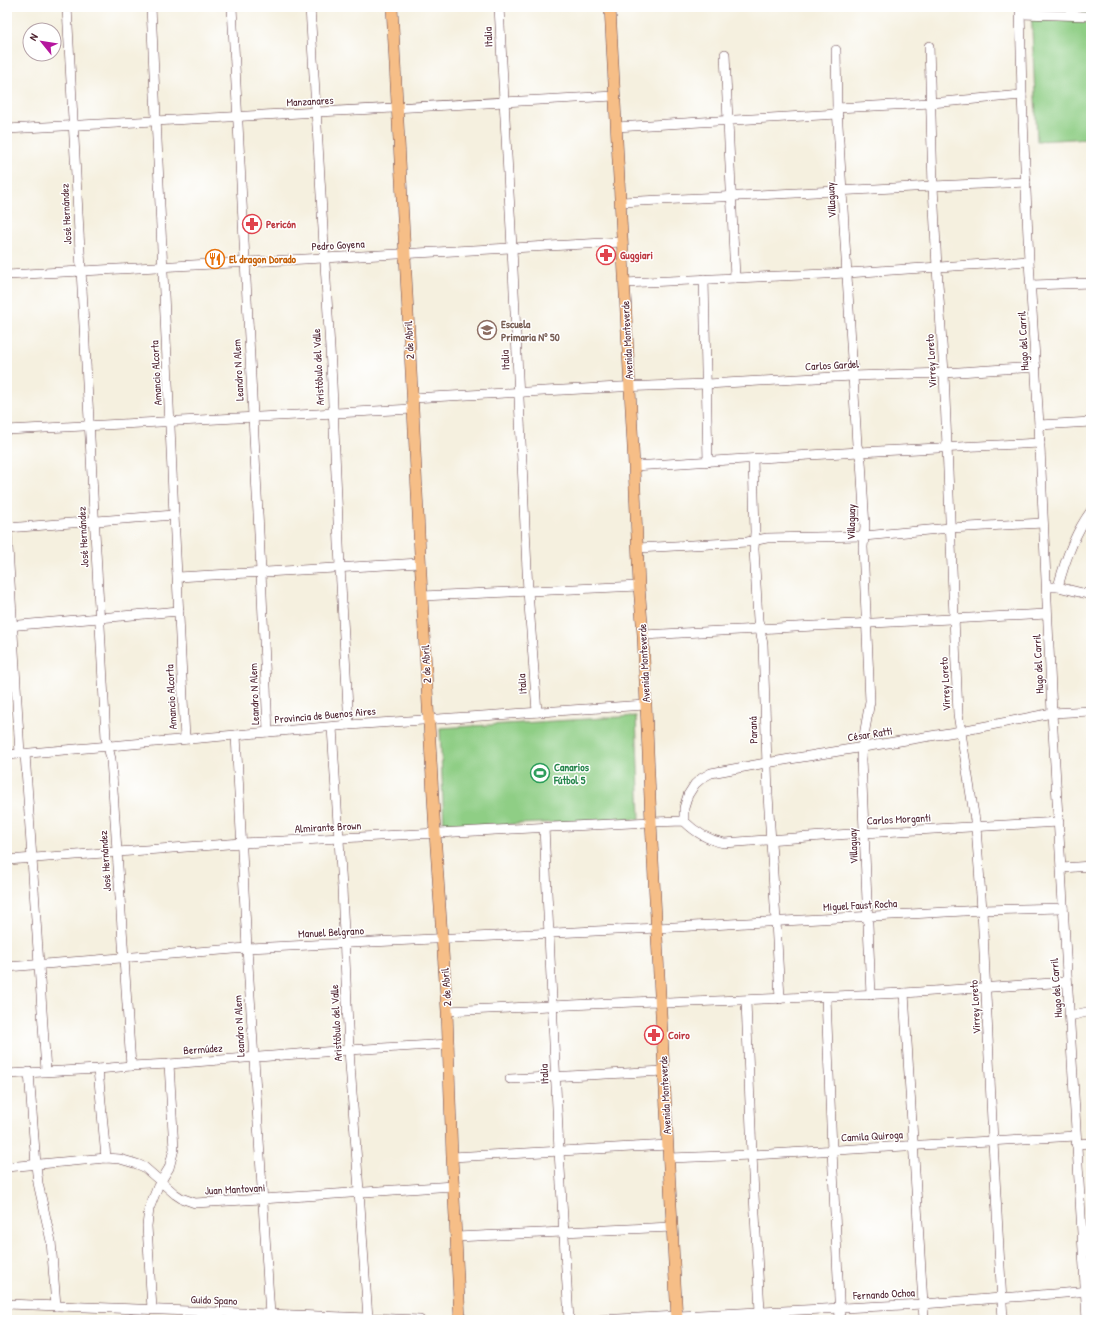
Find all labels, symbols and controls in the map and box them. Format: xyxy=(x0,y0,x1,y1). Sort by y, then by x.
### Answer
north arrow xyxy=(22,22,62,62)
street label: Italia xyxy=(480,26,496,48)
text: N xyxy=(26,31,41,43)
street label: Manzanares xyxy=(286,93,334,109)
street label: Villaguay xyxy=(823,181,839,218)
street label: José Hernández xyxy=(57,183,75,245)
pharmacy icon: Pericón xyxy=(241,213,263,235)
place label: Pericón xyxy=(266,217,296,231)
street label: Pedro Goyena xyxy=(311,237,366,253)
pharmacy icon: Guggiari xyxy=(595,244,617,266)
restaurant icon: El dragon Dorado xyxy=(204,248,226,270)
place label: Guggiari xyxy=(620,248,653,263)
place label: El dragon Dorado xyxy=(229,252,296,267)
street label: Avenida Monteverde xyxy=(618,300,636,380)
street label: Hugo del Carril xyxy=(1014,311,1032,371)
place label: Escuela Primaria Nº 50 xyxy=(501,317,560,344)
school or university icon: Escuela Primaria Nº 50 xyxy=(476,319,498,341)
street label: 2 de Abril xyxy=(401,320,417,360)
street label: Aristóbulo del Valle xyxy=(309,328,327,406)
street label: Virrey Loreto xyxy=(923,333,939,388)
street label: Leandro N Alem xyxy=(229,338,247,401)
street label: Amancio Alcorta xyxy=(147,339,165,406)
street label: Italia xyxy=(497,349,513,371)
street label: Carlos Gardel xyxy=(805,357,859,373)
street label: Villaguay xyxy=(844,504,858,540)
street label: José Hernández xyxy=(74,506,92,568)
street label: Avenida Monteverde xyxy=(635,623,653,703)
street label: Hugo del Carril xyxy=(1029,634,1047,694)
street label: 2 de Abril xyxy=(418,644,434,684)
street label: Virrey Loreto xyxy=(937,656,953,711)
street label: Leandro N Alem xyxy=(246,662,262,725)
street label: Amancio Alcorta xyxy=(162,663,180,730)
street label: Italia xyxy=(514,673,530,695)
street label: Provincia de Buenos Aires xyxy=(274,704,376,726)
street label: Paraná xyxy=(746,715,760,744)
street label: César Ratti xyxy=(847,724,893,744)
place label: Canarios Fútbol 5 xyxy=(553,760,590,787)
sports icon: Canarios Fútbol 5 xyxy=(529,762,551,784)
street label: Carlos Morganti xyxy=(867,810,931,828)
street label: Almirante Brown xyxy=(294,818,362,836)
street label: Villaguay xyxy=(845,827,861,864)
street label: José Hernández xyxy=(96,830,114,892)
street label: Miguel Faust Rocha xyxy=(823,896,898,914)
street label: Manuel Belgrano xyxy=(298,923,365,941)
street label: Hugo del Carril xyxy=(1047,958,1065,1018)
street label: 2 de Abril xyxy=(438,967,454,1007)
street label: Virrey Loreto xyxy=(967,979,983,1034)
street label: Aristóbulo del Valle xyxy=(327,984,345,1062)
street label: Leandro N Alem xyxy=(230,994,248,1057)
pharmacy icon: Coiro xyxy=(643,1024,665,1046)
place label: Coiro xyxy=(668,1028,690,1042)
street label: Bermúdez xyxy=(183,1041,223,1057)
street label: Avenida Monteverde xyxy=(656,1055,674,1135)
street label: Italia xyxy=(536,1063,552,1085)
street label: Camila Quiroga xyxy=(841,1127,904,1145)
street label: Juan Mantovani xyxy=(204,1180,266,1198)
street label: Fernando Ochoa xyxy=(852,1285,916,1303)
street label: Guido Spano xyxy=(190,1292,238,1308)

